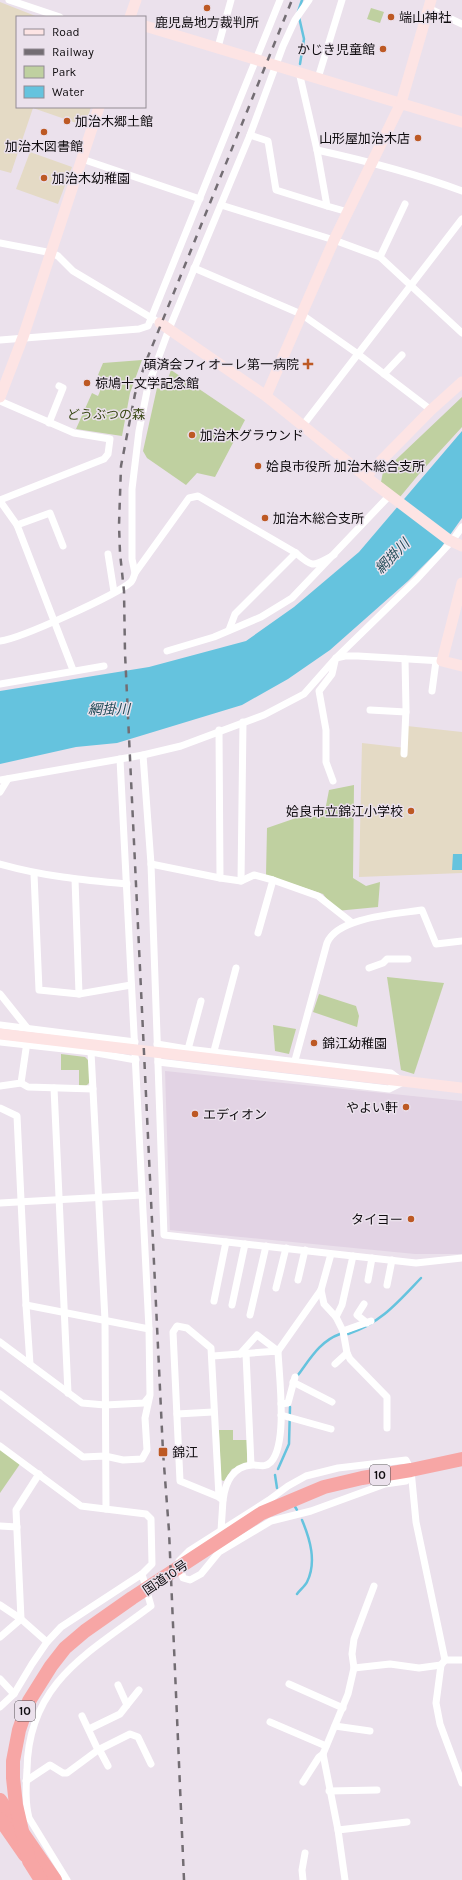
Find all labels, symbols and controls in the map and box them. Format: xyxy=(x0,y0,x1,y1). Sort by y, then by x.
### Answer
marker: 鹿児島地方裁判所 xyxy=(202,3,212,13)
place label: 端山神社 xyxy=(399,10,451,25)
marker: 端山神社 xyxy=(386,12,396,22)
place label: 鹿児島地方裁判所 xyxy=(155,15,259,30)
legend xyxy=(16,16,146,108)
text: Road xyxy=(52,25,80,39)
place label: かじき児童館 xyxy=(297,42,375,57)
marker: かじき児童館 xyxy=(378,44,388,54)
text: Railway xyxy=(52,45,94,59)
text: Park xyxy=(52,65,77,79)
text: Water xyxy=(52,85,85,99)
place label: 加治木郷土館 xyxy=(75,114,153,129)
marker: 加治木郷土館 xyxy=(62,116,72,126)
marker: 加治木図書館 xyxy=(39,127,49,137)
place label: 山形屋加治木店 xyxy=(319,131,410,146)
marker: 山形屋加治木店 xyxy=(413,133,423,143)
place label: 加治木図書館 xyxy=(5,139,83,154)
place label: 加治木幼稚園 xyxy=(52,171,130,186)
marker: 加治木幼稚園 xyxy=(39,173,49,183)
place label: 碩済会フィオーレ第一病院 xyxy=(143,357,299,372)
marker: 碩済会フィオーレ第一病院 xyxy=(302,358,314,370)
place label: 椋鳩十文学記念館 xyxy=(95,376,199,391)
marker: 椋鳩十文学記念館 xyxy=(82,378,92,388)
park label: どうぶつの森 xyxy=(67,407,145,422)
place label: 加治木グラウンド xyxy=(200,428,304,443)
marker: 加治木グラウンド xyxy=(187,430,197,440)
place label: 姶良市役所 加治木総合支所 xyxy=(266,459,425,474)
marker: 姶良市役所 加治木総合支所 xyxy=(253,461,263,471)
place label: 加治木総合支所 xyxy=(273,511,364,526)
marker: 加治木総合支所 xyxy=(260,513,270,523)
water label: 網掛川 xyxy=(372,534,414,577)
water label: 網掛川 xyxy=(88,701,132,718)
place label: 姶良市立錦江小学校 xyxy=(286,804,403,819)
marker: 姶良市立錦江小学校 xyxy=(406,806,416,816)
place label: 錦江幼稚園 xyxy=(322,1036,387,1051)
marker: 錦江幼稚園 xyxy=(309,1038,319,1048)
place label: やよい軒 xyxy=(346,1100,398,1115)
marker: やよい軒 xyxy=(401,1102,411,1112)
place label: エディオン xyxy=(203,1107,267,1122)
marker: エディオン xyxy=(190,1109,200,1119)
place label: タイヨー xyxy=(351,1212,403,1227)
marker: タイヨー xyxy=(406,1214,416,1224)
place label: 錦江 xyxy=(172,1445,198,1460)
marker: 錦江 xyxy=(157,1446,169,1458)
road number: 10 xyxy=(370,1465,390,1485)
street label: 国道10号 xyxy=(140,1557,191,1598)
road number: 10 xyxy=(15,1701,35,1721)

